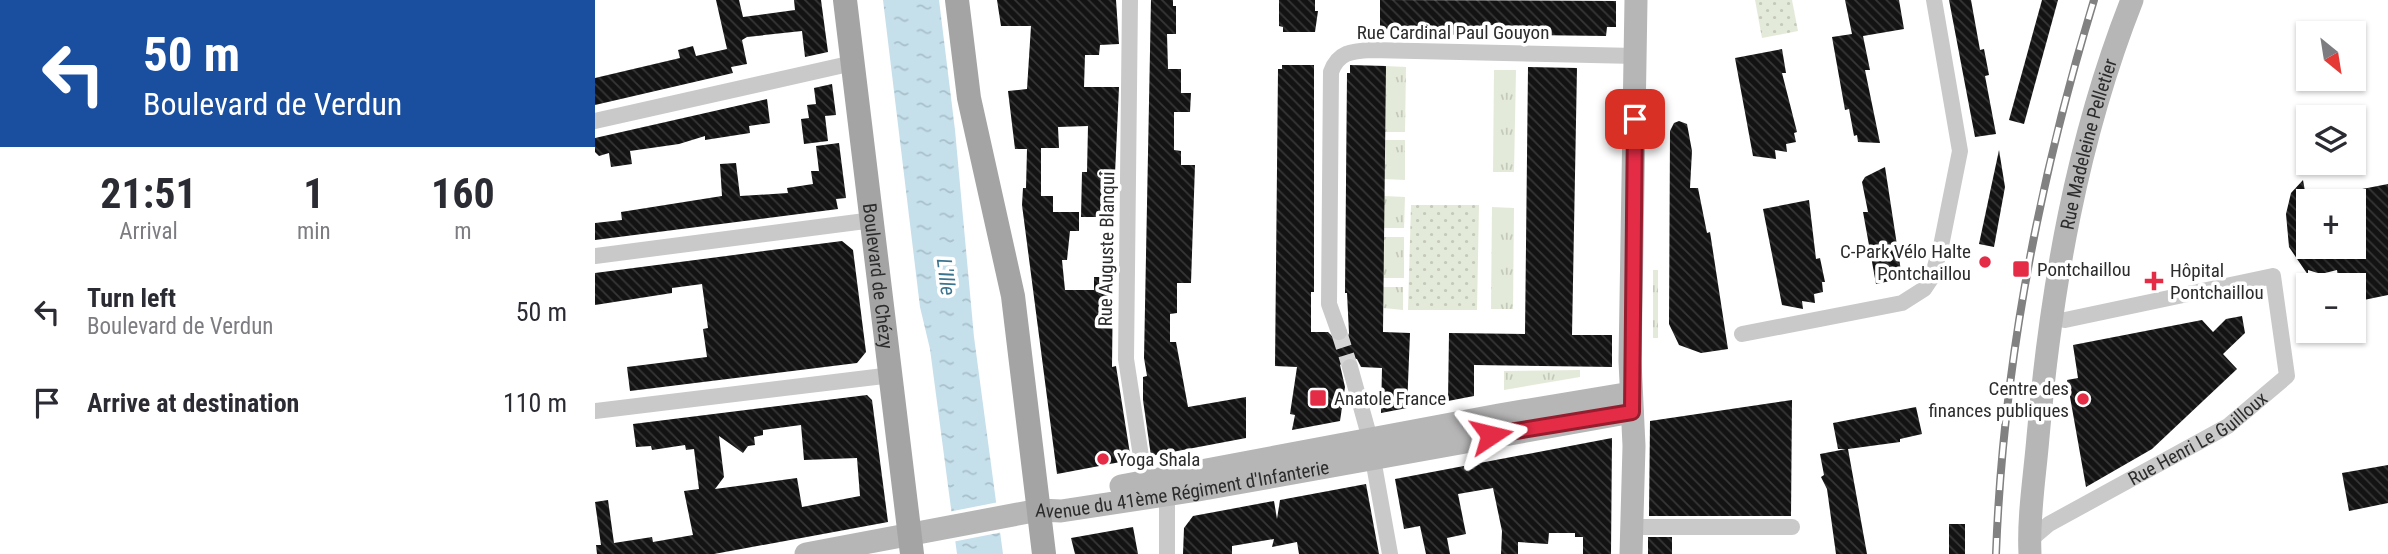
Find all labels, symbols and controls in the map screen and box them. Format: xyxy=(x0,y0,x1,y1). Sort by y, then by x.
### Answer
street label: Rue Cardinal Paul Gouyon xyxy=(1357,21,1549,44)
north arrow xyxy=(2296,21,2366,91)
map controls xyxy=(2296,21,2366,343)
text: 50 m xyxy=(143,26,240,83)
icon: left xyxy=(28,28,119,119)
street label: Rue Madeleine Pelletier xyxy=(2056,55,2122,232)
text: Boulevard de Verdun xyxy=(143,85,402,123)
pin xyxy=(1605,89,1665,149)
icon: arrive xyxy=(1616,100,1654,138)
button: layers xyxy=(2296,105,2366,175)
text: 21:51 xyxy=(100,169,197,218)
text: 1 xyxy=(303,169,324,218)
text: 160 xyxy=(431,169,495,218)
street label: Rue Auguste Blanqui xyxy=(1094,171,1119,327)
button: + xyxy=(2296,189,2366,259)
street label: Boulevard de Chézy xyxy=(858,202,898,350)
text: Arrival xyxy=(119,218,178,245)
text: min xyxy=(297,218,331,245)
text: m xyxy=(454,218,471,245)
place label: C-Park Vélo Halte Pontchaillou xyxy=(1840,240,1971,285)
marker: C-Park Vélo Halte Pontchaillou xyxy=(1977,254,1993,270)
water label: L'Ille xyxy=(932,257,960,297)
place label: Pontchaillou xyxy=(2037,258,2131,281)
marker: Pontchaillou xyxy=(2011,259,2031,279)
place label: Hôpital Pontchaillou xyxy=(2170,259,2264,304)
marker: Hôpital Pontchaillou xyxy=(2144,271,2164,291)
button: − xyxy=(2296,273,2366,343)
text: Turn left xyxy=(87,283,176,313)
icon: left xyxy=(28,293,66,331)
text: 50 m xyxy=(516,297,567,327)
text: Boulevard de Verdun xyxy=(87,313,273,340)
place label: Centre des finances publiques xyxy=(1929,377,2069,422)
icon: arrive xyxy=(28,384,66,422)
place label: Anatole France xyxy=(1334,387,1446,410)
street label: Rue Henri Le Guilloux xyxy=(2124,387,2272,490)
text: Arrive at destination xyxy=(87,388,299,418)
text: 110 m xyxy=(503,388,567,418)
marker: Anatole France xyxy=(1308,388,1328,408)
marker: Centre des finances publiques xyxy=(2075,391,2091,407)
position arrow xyxy=(1454,398,1528,472)
place label: Yoga Shala xyxy=(1117,448,1200,471)
marker: Yoga Shala xyxy=(1095,451,1111,467)
street label: Avenue du 41ème Régiment d'Infanterie xyxy=(1035,456,1331,523)

